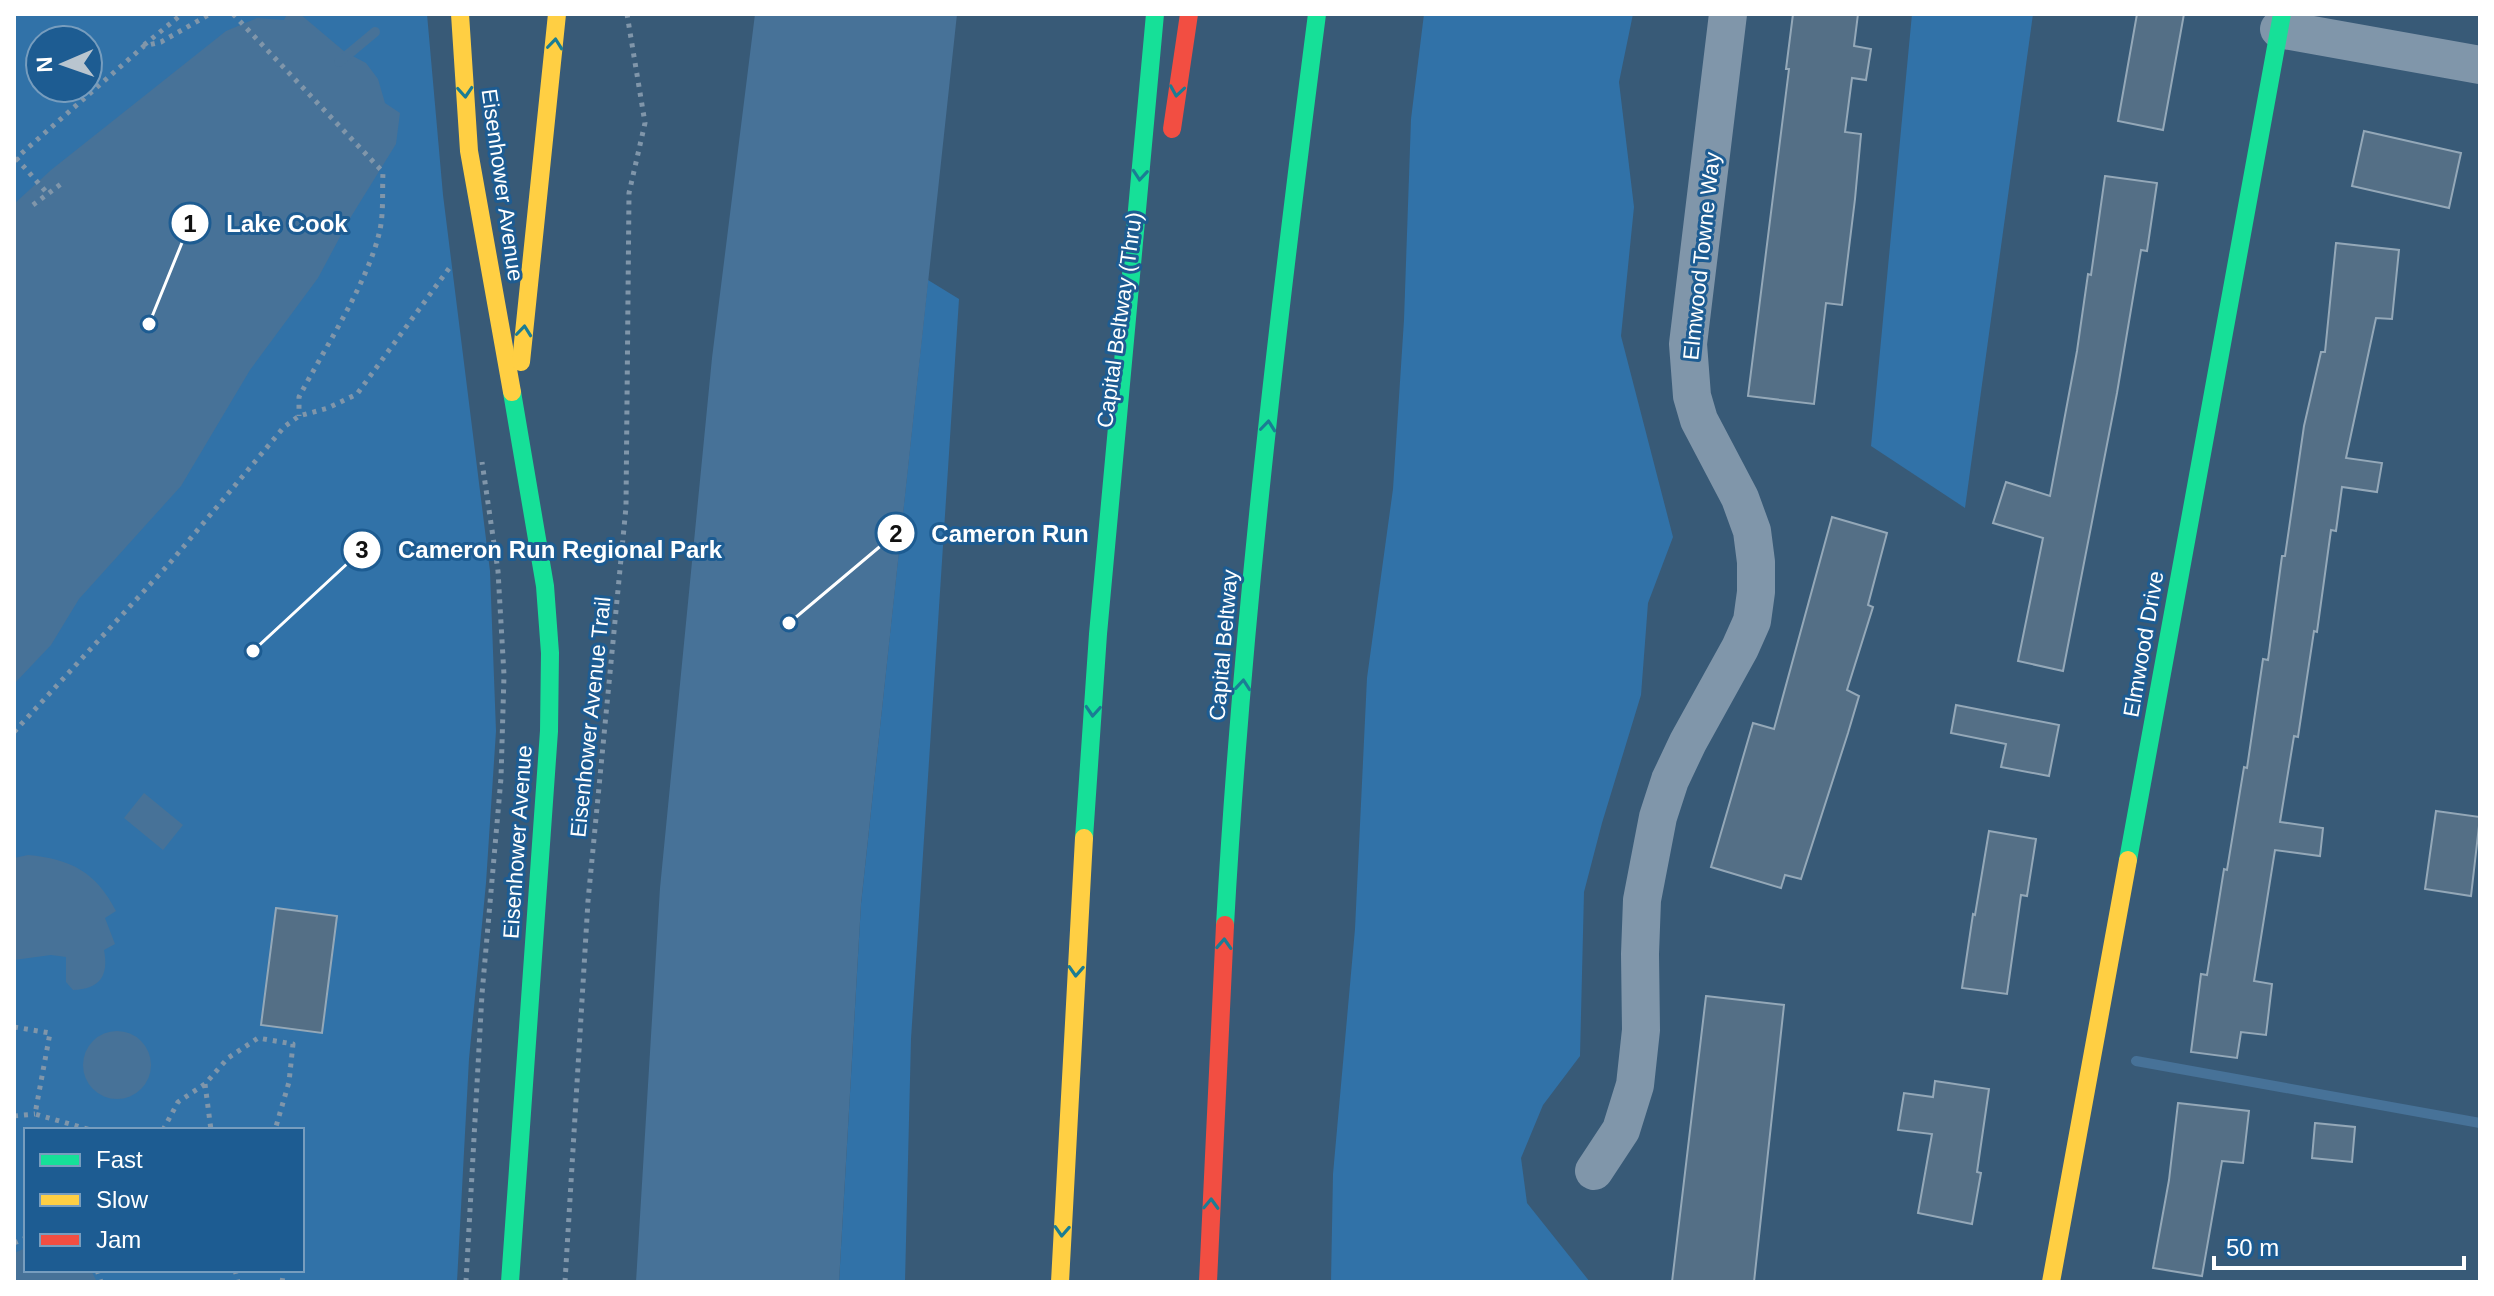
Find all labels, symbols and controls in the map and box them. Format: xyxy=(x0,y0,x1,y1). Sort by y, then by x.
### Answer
north arrow xyxy=(24,24,104,104)
one-way arrow xyxy=(546,37,563,50)
text: N xyxy=(32,56,57,73)
one-way arrow xyxy=(1170,84,1187,98)
one-way arrow xyxy=(456,86,473,99)
street label: Eisenhower Avenue xyxy=(477,87,528,283)
street label: Elmwood Towne Way xyxy=(1678,151,1725,361)
one-way arrow xyxy=(1132,169,1149,182)
callout: Lake Cook xyxy=(170,199,364,247)
text: 1 xyxy=(183,210,197,237)
text: Lake Cook xyxy=(226,210,348,237)
street label: Capital Beltway (Thru) xyxy=(1092,211,1147,430)
one-way arrow xyxy=(516,324,533,337)
one-way arrow xyxy=(1259,419,1276,432)
callout: Cameron Run xyxy=(876,509,1105,557)
text: 2 xyxy=(889,520,903,547)
text: Cameron Run xyxy=(931,520,1089,547)
callout: Cameron Run Regional Park xyxy=(342,526,738,574)
text: 3 xyxy=(355,536,369,563)
text: Cameron Run Regional Park xyxy=(398,536,723,563)
street label: Capital Beltway xyxy=(1204,568,1243,722)
street label: Elmwood Drive xyxy=(2118,569,2169,719)
street label: Eisenhower Avenue Trail xyxy=(565,596,616,839)
one-way arrow xyxy=(1234,678,1251,691)
one-way arrow xyxy=(1085,705,1102,718)
street label: Eisenhower Avenue xyxy=(498,744,537,940)
one-way arrow xyxy=(1215,937,1232,950)
one-way arrow xyxy=(1068,965,1085,978)
legend xyxy=(24,1128,304,1272)
text: Fast xyxy=(96,1146,143,1173)
text: Slow xyxy=(96,1186,149,1213)
one-way arrow xyxy=(1203,1197,1220,1210)
scale bar xyxy=(2214,1220,2464,1270)
one-way arrow xyxy=(1054,1225,1071,1238)
text: Jam xyxy=(96,1226,141,1253)
text: 50 m xyxy=(2226,1234,2279,1261)

